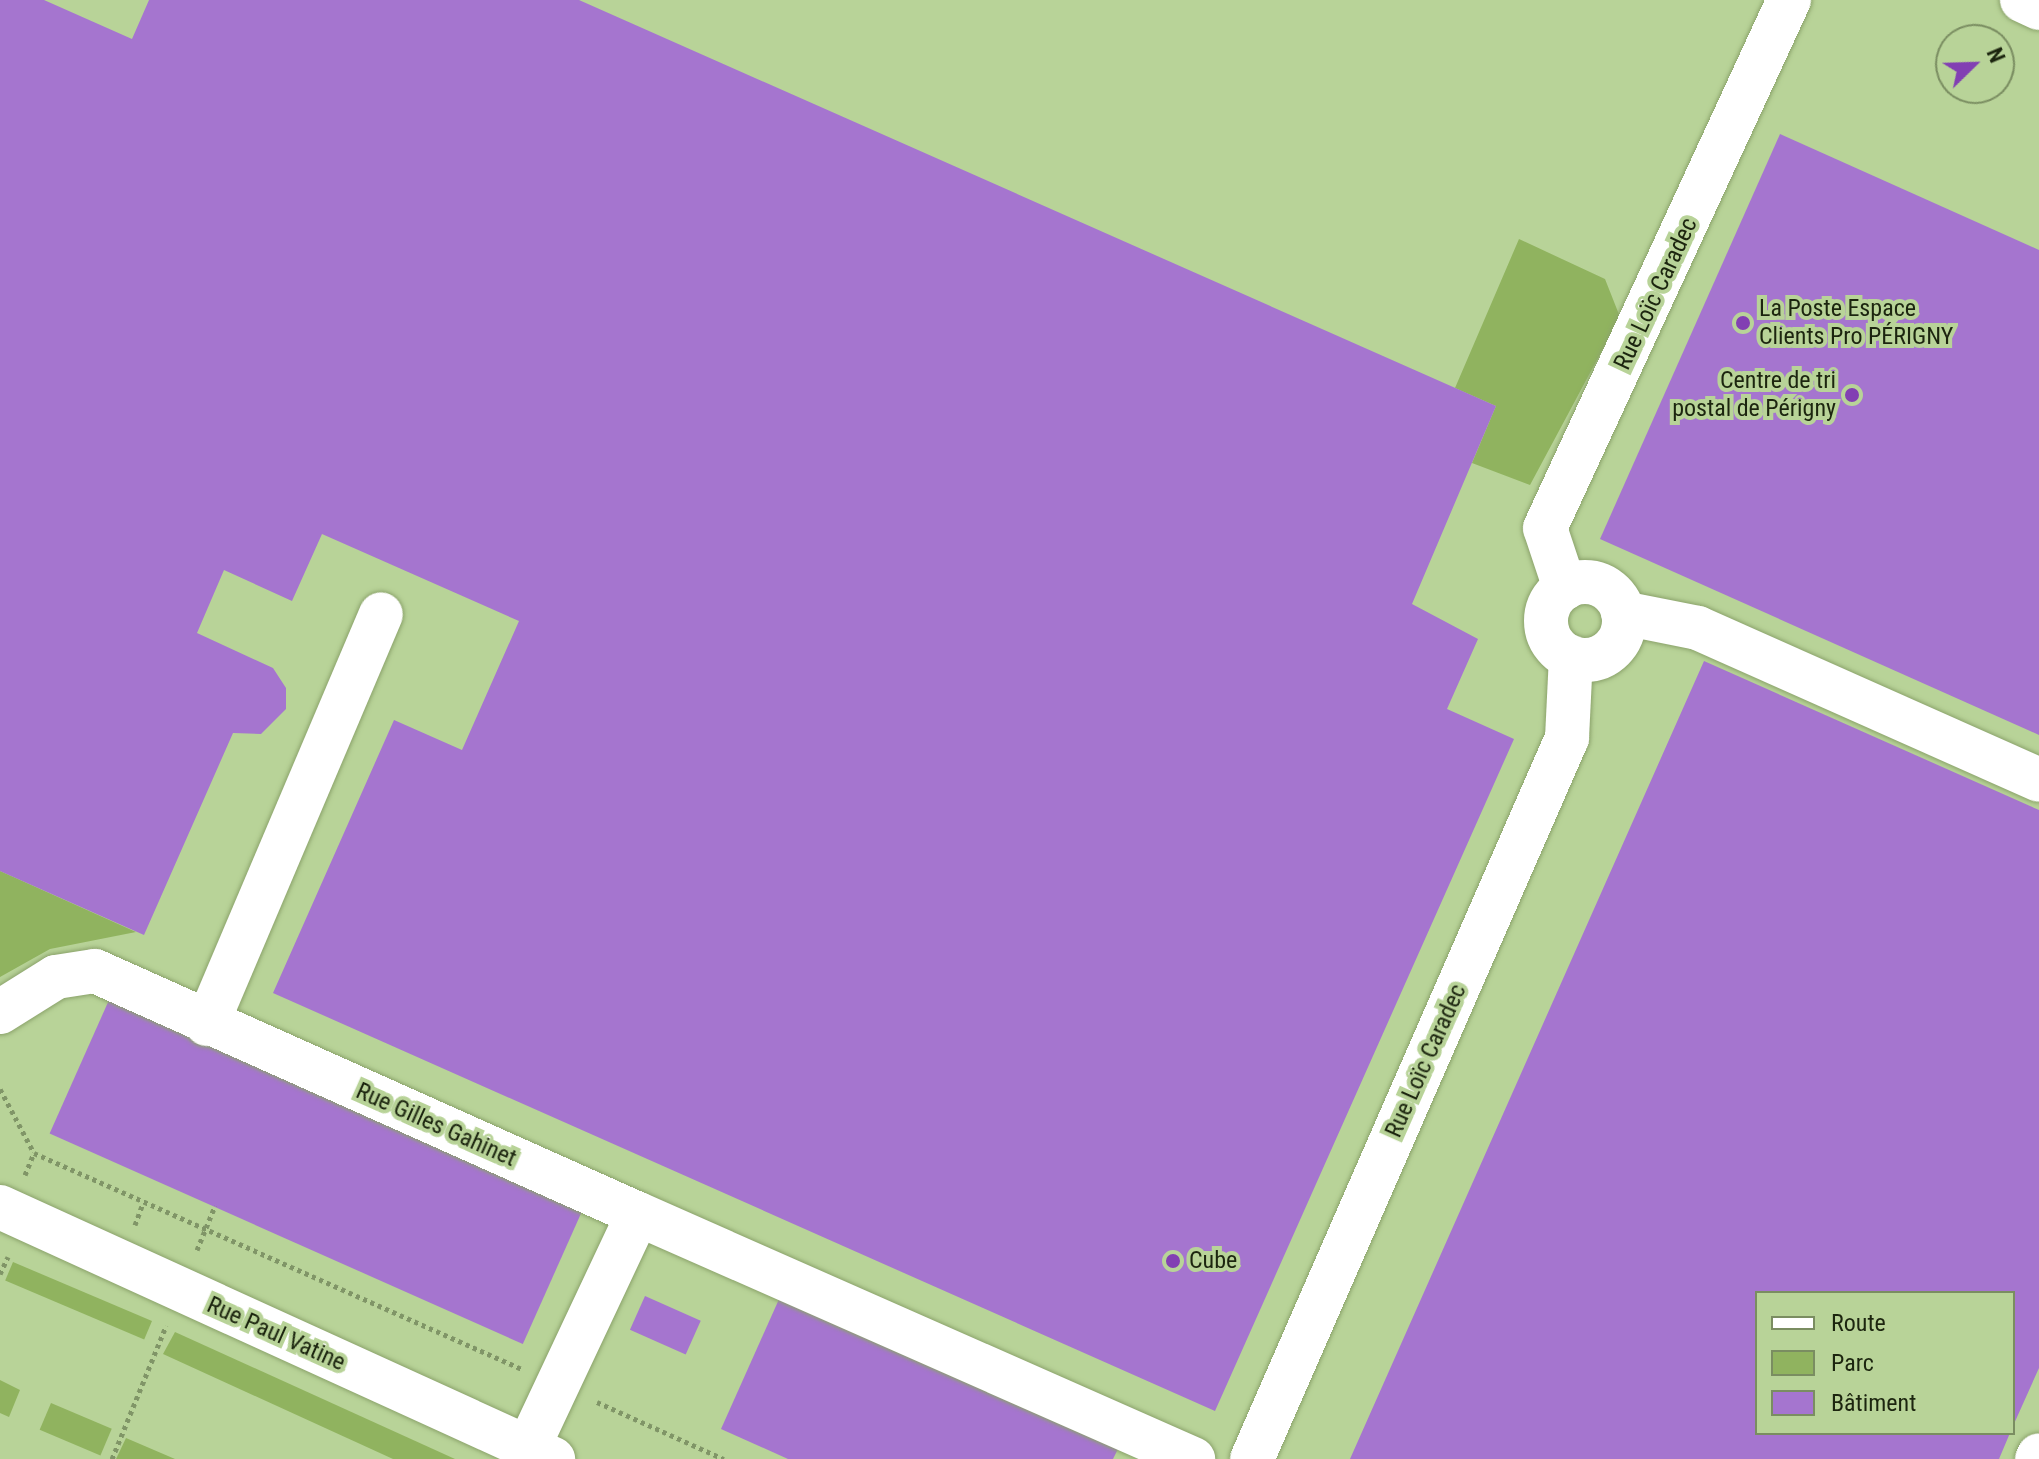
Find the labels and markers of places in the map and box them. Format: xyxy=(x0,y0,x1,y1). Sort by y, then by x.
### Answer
place label: La Poste Espace Clients Pro PÉRIGNY xyxy=(1759,295,1953,351)
marker: La Poste Espace Clients Pro PÉRIGNY xyxy=(1734,314,1752,332)
place label: Centre de tri postal de Périgny xyxy=(1672,367,1836,423)
marker: Centre de tri postal de Périgny xyxy=(1843,386,1861,404)
place label: Cube xyxy=(1189,1247,1237,1275)
marker: Cube xyxy=(1164,1252,1182,1270)

